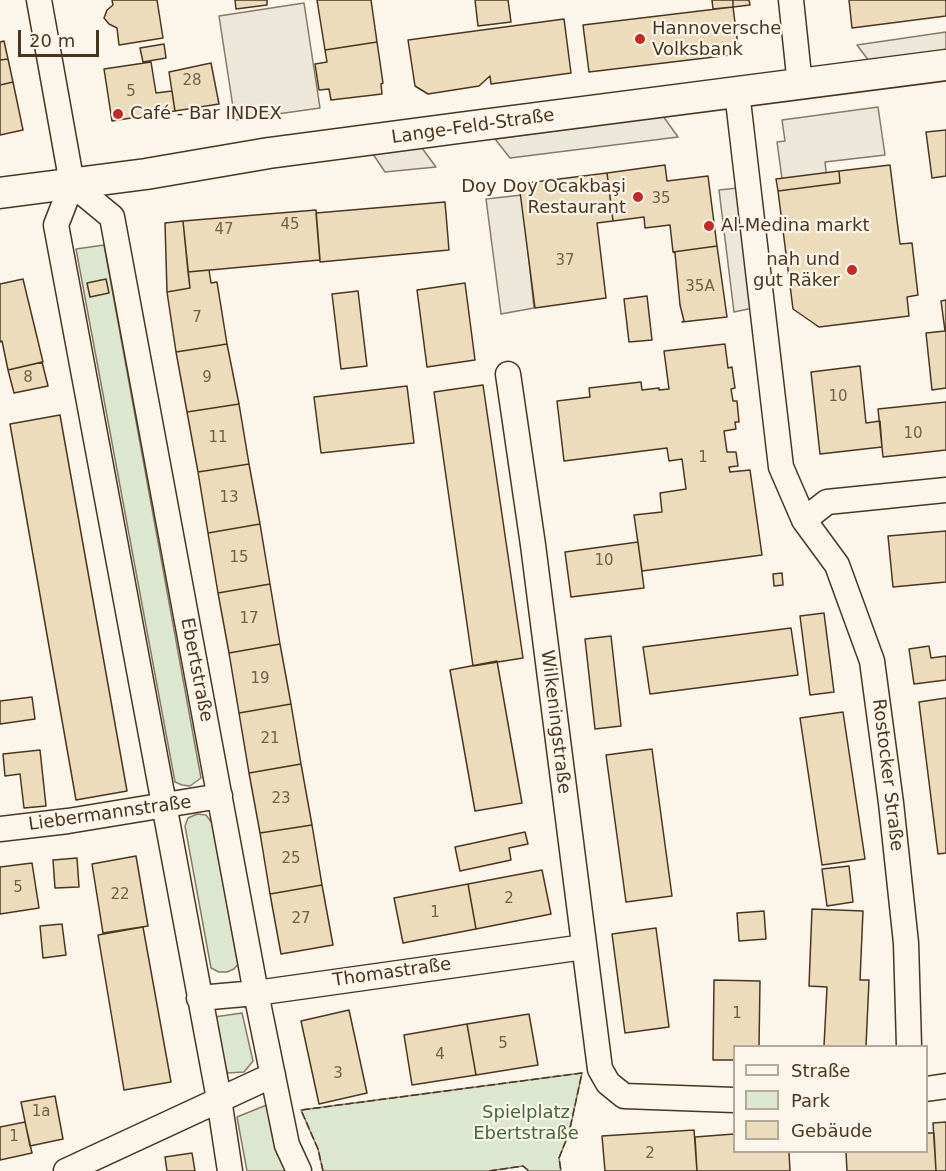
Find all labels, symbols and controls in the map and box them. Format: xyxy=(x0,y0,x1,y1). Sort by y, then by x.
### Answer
scale bar xyxy=(21,18,102,56)
place label: Hannoversche Volksbank xyxy=(652,18,781,60)
text: 20 m xyxy=(29,30,75,51)
marker: Hannoversche Volksbank xyxy=(633,32,647,46)
house number: 28 xyxy=(182,72,202,90)
house number: 5 xyxy=(126,83,136,101)
place label: Café - Bar INDEX xyxy=(130,103,282,125)
street label: Lange-Feld-Straße xyxy=(390,105,556,149)
marker: Café - Bar INDEX xyxy=(111,107,125,121)
place label: Doy Doy Ocakbaşi Restaurant xyxy=(461,176,626,219)
marker: Doy Doy Ocakbaşi Restaurant xyxy=(631,190,645,204)
house number: 35 xyxy=(651,190,671,208)
place label: Al-Medina markt xyxy=(721,215,869,237)
house number: 45 xyxy=(280,216,300,234)
marker: Al-Medina markt xyxy=(702,219,716,233)
house number: 47 xyxy=(214,221,234,239)
place label: nah und gut Räker xyxy=(753,249,840,292)
house number: 37 xyxy=(555,252,575,270)
marker: nah und gut Räker xyxy=(845,263,859,277)
house number: 35A xyxy=(685,278,715,296)
house number: 7 xyxy=(192,309,202,327)
house number: 8 xyxy=(23,369,33,387)
house number: 9 xyxy=(202,369,212,387)
house number: 10 xyxy=(828,388,848,406)
house number: 10 xyxy=(903,425,923,443)
house number: 11 xyxy=(208,429,228,447)
house number: 1 xyxy=(698,449,708,467)
house number: 13 xyxy=(219,489,239,507)
house number: 15 xyxy=(229,549,249,567)
house number: 10 xyxy=(594,552,614,570)
house number: 17 xyxy=(239,610,259,628)
street label: Ebertstraße xyxy=(175,616,217,724)
street label: Wilkeningstraße xyxy=(535,649,575,795)
house number: 19 xyxy=(250,670,270,688)
street label: Rostocker Straße xyxy=(867,698,907,852)
house number: 21 xyxy=(260,730,280,748)
house number: 23 xyxy=(271,790,291,808)
street label: Liebermannstraße xyxy=(27,792,193,836)
house number: 25 xyxy=(281,850,301,868)
house number: 5 xyxy=(13,879,23,897)
house number: 22 xyxy=(110,886,130,904)
house number: 2 xyxy=(504,890,514,908)
house number: 1 xyxy=(430,904,440,922)
house number: 27 xyxy=(291,910,311,928)
street label: Thomastraße xyxy=(331,954,453,992)
house number: 1 xyxy=(732,1005,742,1023)
house number: 5 xyxy=(498,1035,508,1053)
legend xyxy=(733,1045,928,1153)
house number: 4 xyxy=(435,1046,445,1064)
text: Straße xyxy=(791,1060,850,1081)
house number: 3 xyxy=(333,1065,343,1083)
text: Park xyxy=(791,1090,830,1111)
park label: Spielplatz Ebertstraße xyxy=(473,1102,579,1144)
house number: 1a xyxy=(32,1103,50,1121)
text: Gebäude xyxy=(791,1120,872,1141)
house number: 1 xyxy=(9,1128,19,1146)
house number: 2 xyxy=(645,1145,655,1163)

